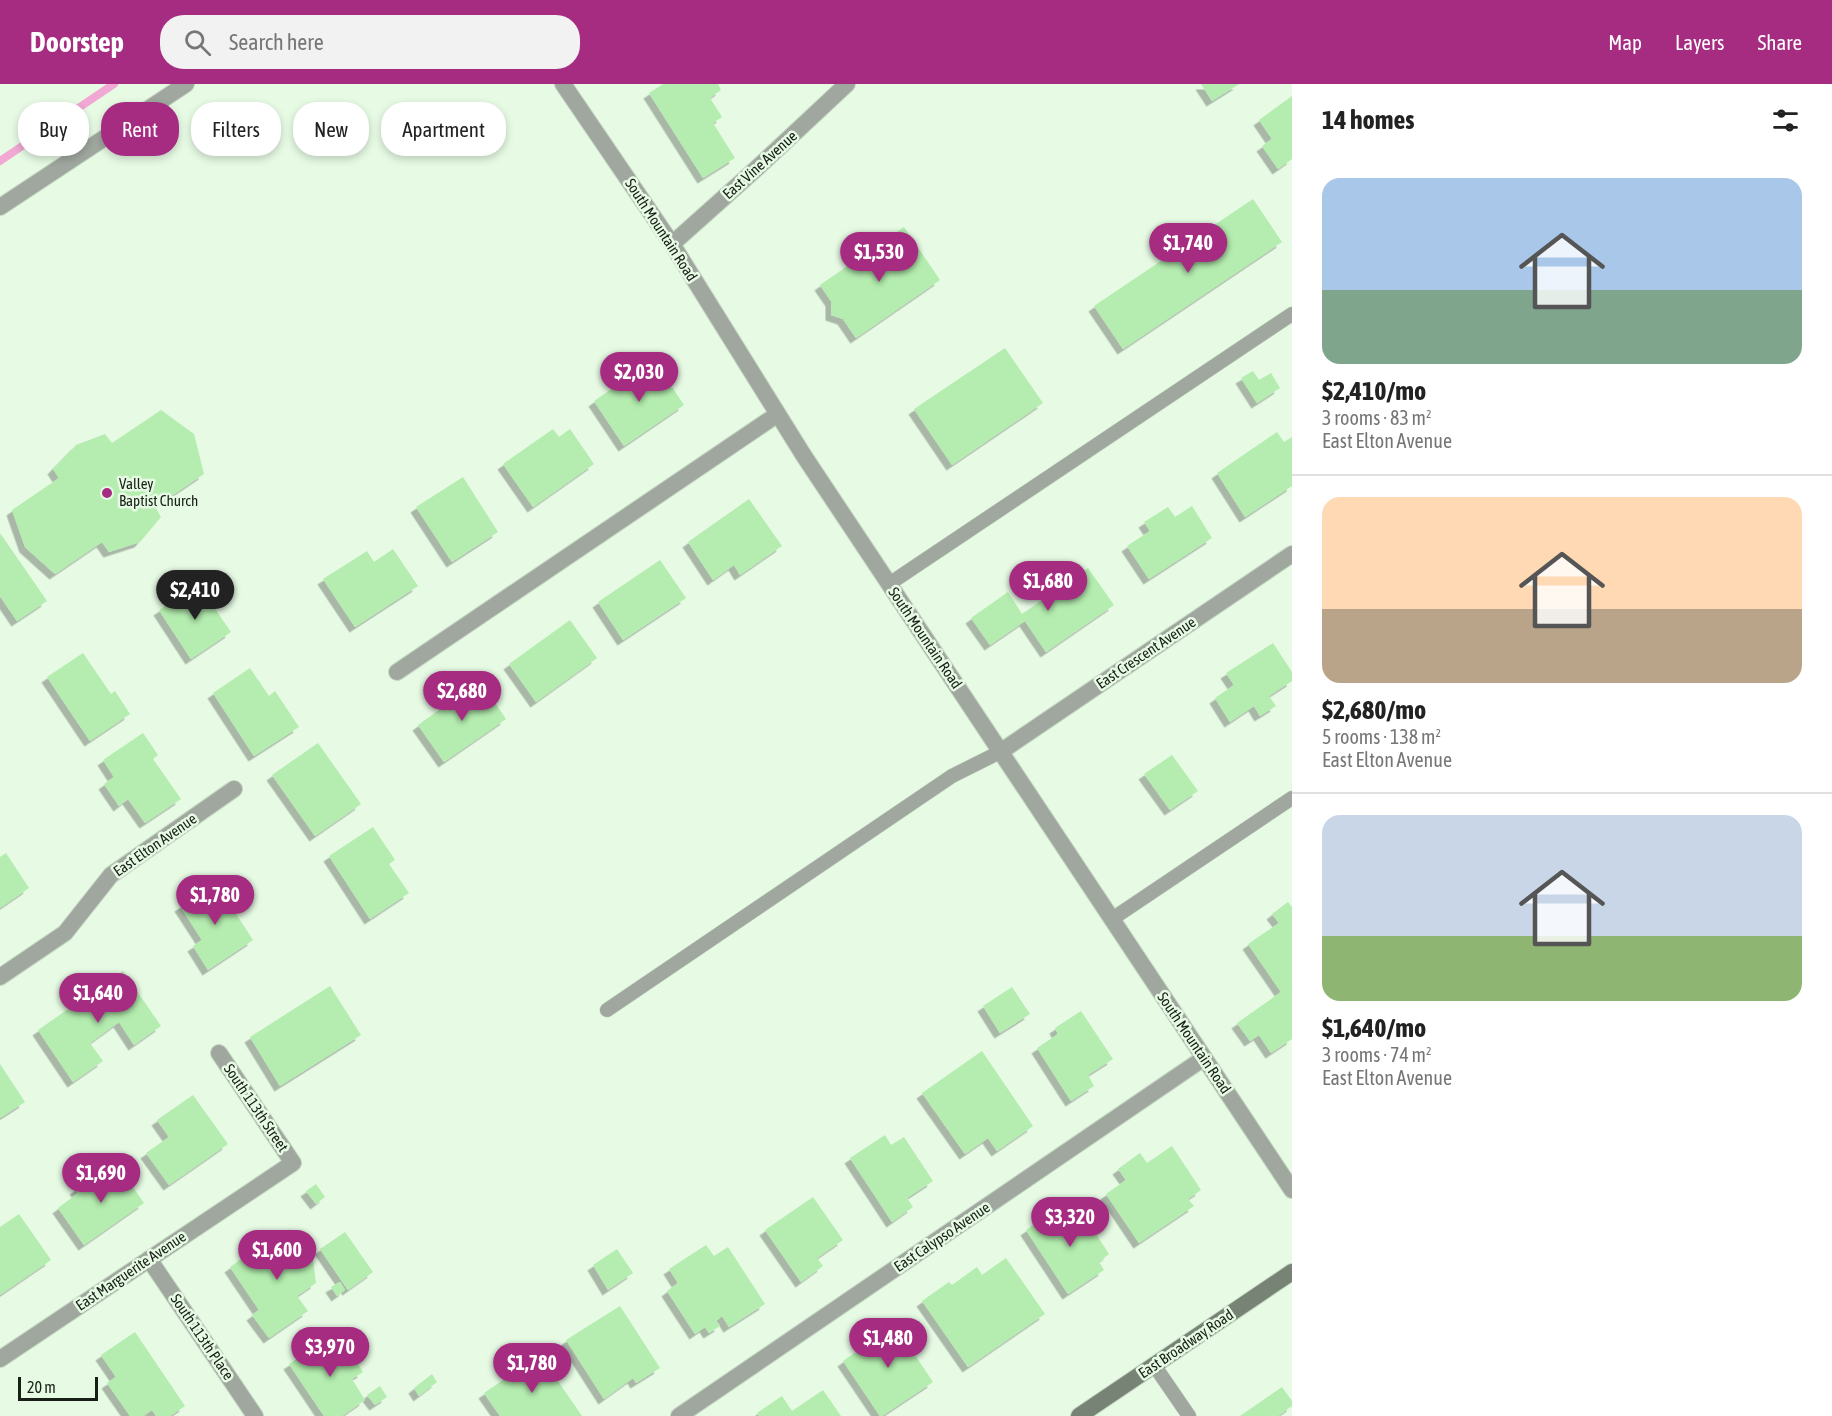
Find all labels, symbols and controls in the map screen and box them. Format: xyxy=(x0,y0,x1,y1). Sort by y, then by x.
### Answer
search box xyxy=(160,15,580,69)
text: Doorstep xyxy=(30,26,124,58)
icon: search xyxy=(181,26,214,59)
text: Search here xyxy=(229,29,324,55)
text: Map xyxy=(1608,30,1642,54)
text: Layers xyxy=(1675,30,1725,54)
text: Share xyxy=(1758,30,1802,54)
chip: Buy xyxy=(18,102,89,156)
chip: Rent xyxy=(101,102,179,156)
chip: Filters xyxy=(191,102,281,156)
chip: New xyxy=(293,102,369,156)
chip: Apartment xyxy=(381,102,506,156)
icon: filters xyxy=(1769,104,1802,137)
text: 14 homes xyxy=(1322,105,1415,135)
street label: East Vine Avenue xyxy=(719,127,800,202)
street label: South Mountain Road xyxy=(622,175,701,284)
icon: home xyxy=(1508,217,1616,325)
pin: $1,740 xyxy=(1139,223,1237,274)
text: $1,740 xyxy=(1163,231,1213,254)
pin: $1,530 xyxy=(830,232,928,283)
text: $1,530 xyxy=(854,240,904,263)
pin: $2,030 xyxy=(590,352,688,403)
text: $2,030 xyxy=(614,360,664,383)
text: $2,410/mo xyxy=(1322,376,1426,406)
text: 3 rooms · 83 m² xyxy=(1322,406,1432,429)
text: East Elton Avenue xyxy=(1322,429,1452,452)
place label: Valley Baptist Church xyxy=(119,475,198,509)
marker: Valley Baptist Church xyxy=(100,486,114,500)
icon: home xyxy=(1508,536,1616,644)
pin: $1,680 xyxy=(999,561,1097,612)
text: $1,680 xyxy=(1023,569,1073,592)
pin: $2,410 xyxy=(146,570,244,621)
text: $2,410 xyxy=(170,578,220,601)
street label: South Mountain Road xyxy=(885,584,966,692)
street label: East Crescent Avenue xyxy=(1093,613,1199,692)
pin: $2,680 xyxy=(413,671,511,722)
text: $2,680 xyxy=(437,679,487,702)
text: $2,680/mo xyxy=(1322,695,1426,725)
text: 5 rooms · 138 m² xyxy=(1322,725,1441,748)
text: East Elton Avenue xyxy=(1322,748,1452,771)
street label: East Elton Avenue xyxy=(110,810,200,880)
icon: home xyxy=(1508,854,1616,962)
pin: $1,780 xyxy=(166,875,264,926)
text: $1,780 xyxy=(190,883,240,906)
pin: $1,640 xyxy=(49,973,147,1024)
text: $1,640 xyxy=(73,981,123,1004)
street label: South Mountain Road xyxy=(1154,989,1235,1097)
text: $1,640/mo xyxy=(1322,1013,1426,1043)
text: 3 rooms · 74 m² xyxy=(1322,1043,1432,1066)
street label: South 113th Street xyxy=(221,1061,292,1155)
text: East Elton Avenue xyxy=(1322,1066,1452,1089)
pin: $1,690 xyxy=(52,1153,150,1204)
text: $1,690 xyxy=(76,1161,126,1184)
pin: $3,320 xyxy=(1021,1197,1119,1248)
street label: East Calypso Avenue xyxy=(891,1198,993,1275)
text: $3,320 xyxy=(1045,1205,1095,1228)
street label: East Marguerite Avenue xyxy=(73,1227,189,1314)
pin: $1,600 xyxy=(228,1230,326,1281)
text: $1,600 xyxy=(252,1238,302,1261)
street label: South 113th Place xyxy=(167,1291,237,1383)
street label: East Broadway Road xyxy=(1135,1306,1236,1381)
pin: $1,480 xyxy=(839,1318,937,1369)
text: $1,480 xyxy=(863,1326,913,1349)
pin: $3,970 xyxy=(281,1327,379,1378)
text: $3,970 xyxy=(305,1335,355,1358)
pin: $1,780 xyxy=(483,1343,581,1394)
text: $1,780 xyxy=(507,1351,557,1374)
scale bar xyxy=(18,1374,98,1402)
text: 20 m xyxy=(27,1378,56,1396)

